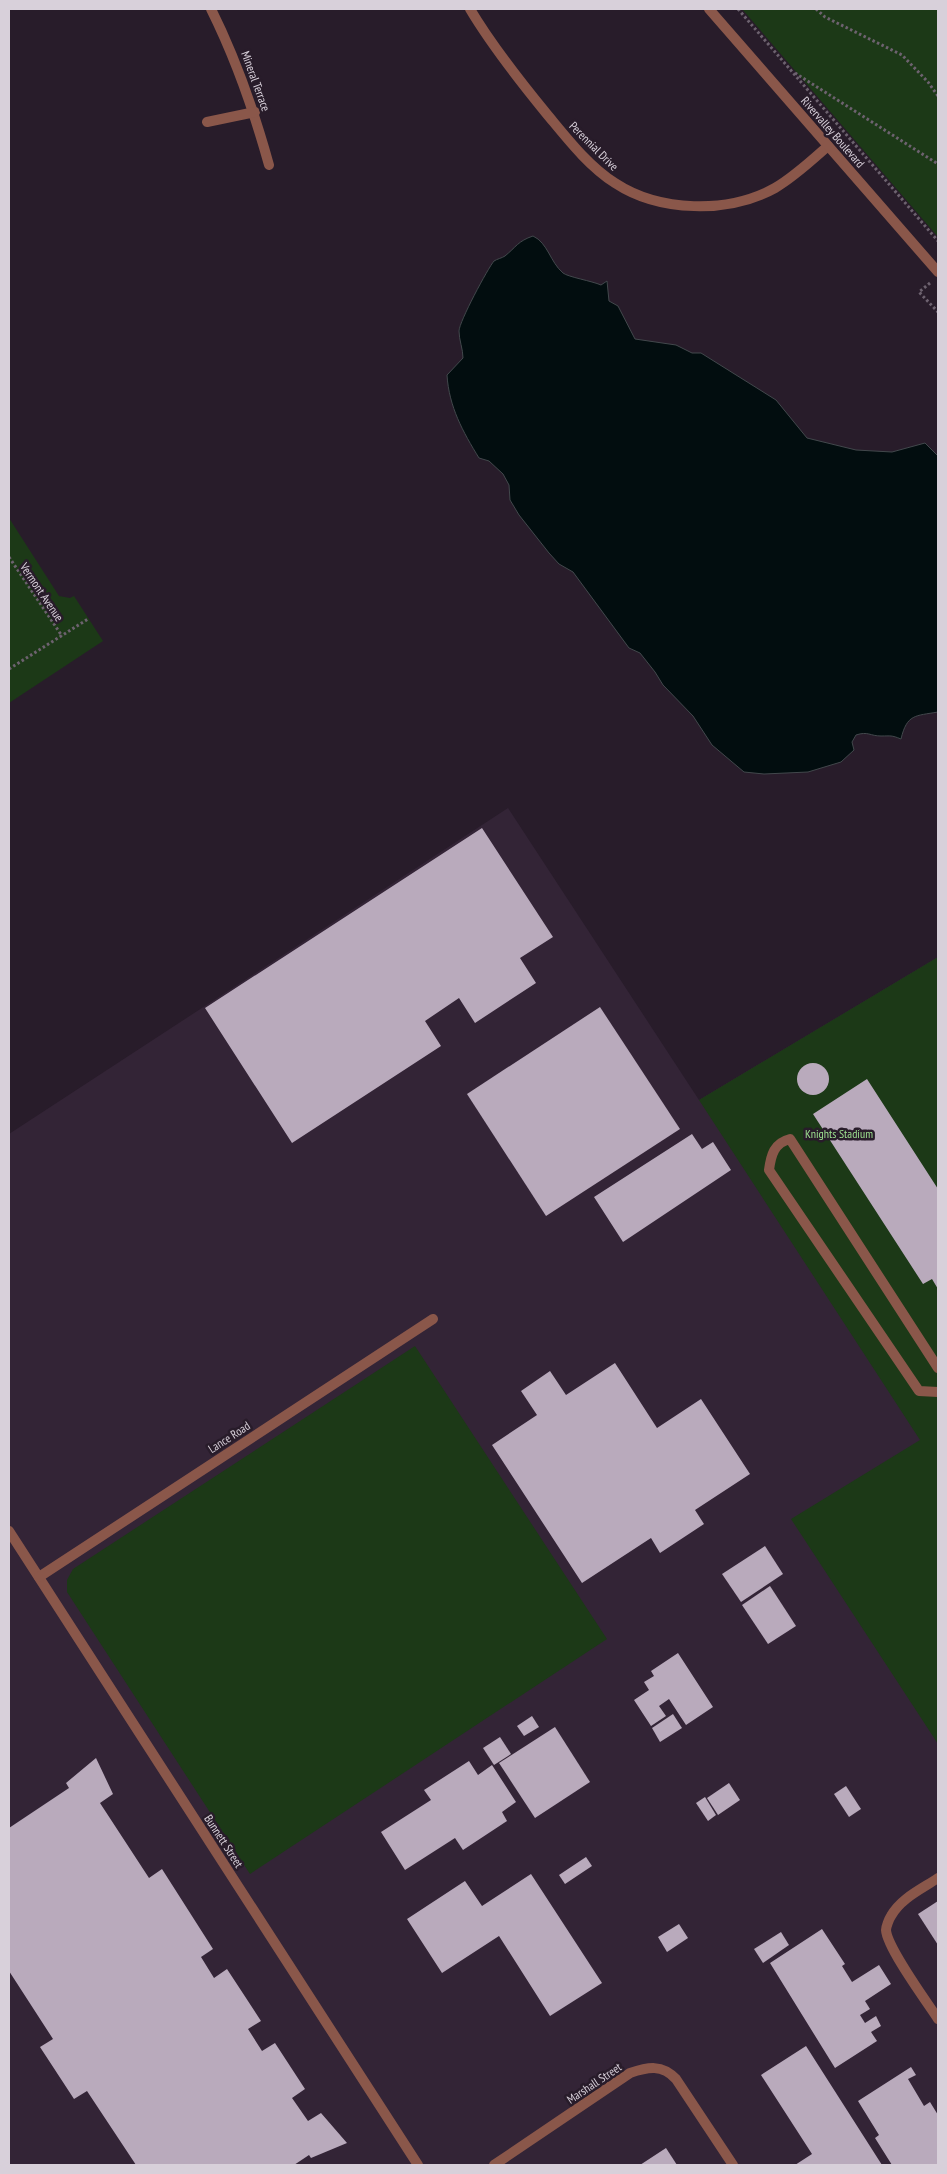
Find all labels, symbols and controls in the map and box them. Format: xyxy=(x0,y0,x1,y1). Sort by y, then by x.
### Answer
street label: Mineral Terrace xyxy=(238,49,274,113)
street label: Rivervalley Boulevard xyxy=(798,93,868,171)
street label: Perennial Drive xyxy=(566,118,622,174)
street label: Vermont Avenue xyxy=(16,559,67,624)
park label: Knights Stadium xyxy=(805,1126,873,1141)
street label: Lance Road xyxy=(205,1418,253,1456)
street label: Bunnett Street xyxy=(201,1812,247,1871)
street label: Marshall Street xyxy=(564,2059,625,2107)

